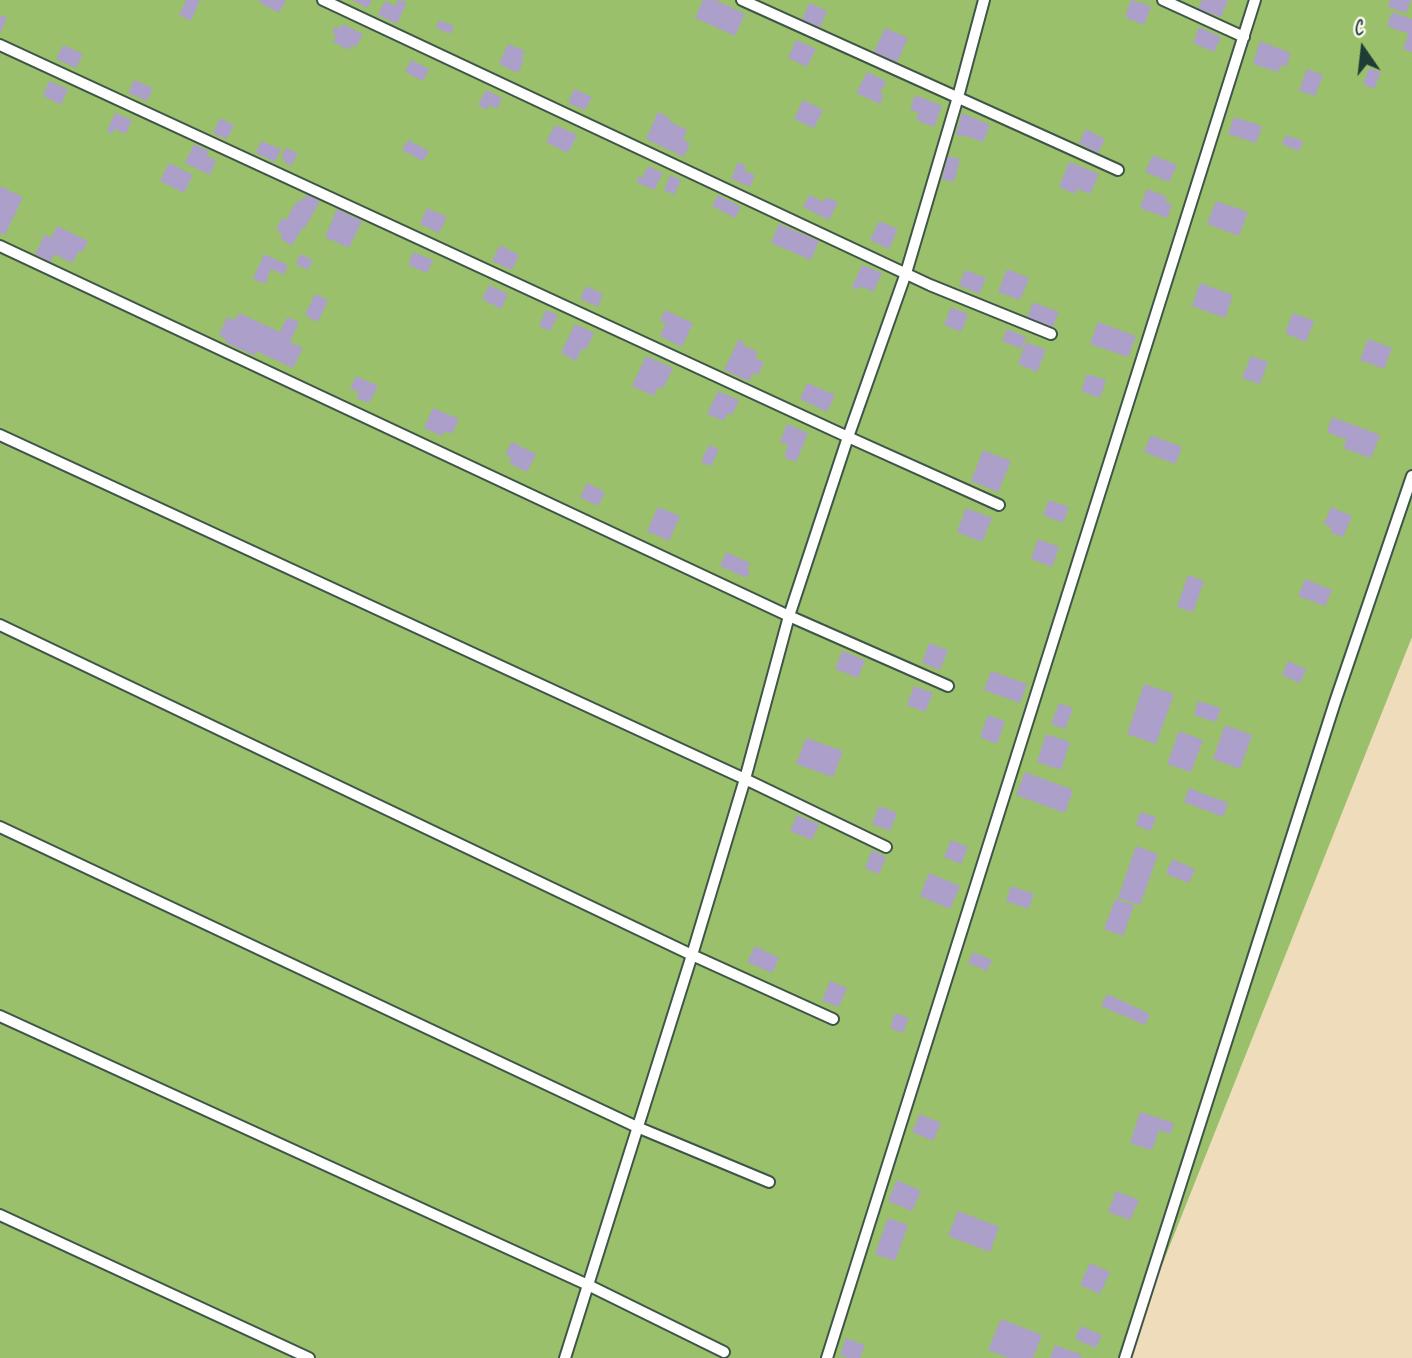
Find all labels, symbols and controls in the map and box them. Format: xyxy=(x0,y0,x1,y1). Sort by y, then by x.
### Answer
north arrow xyxy=(1328,14,1398,84)
text: С xyxy=(1350,16,1365,41)

